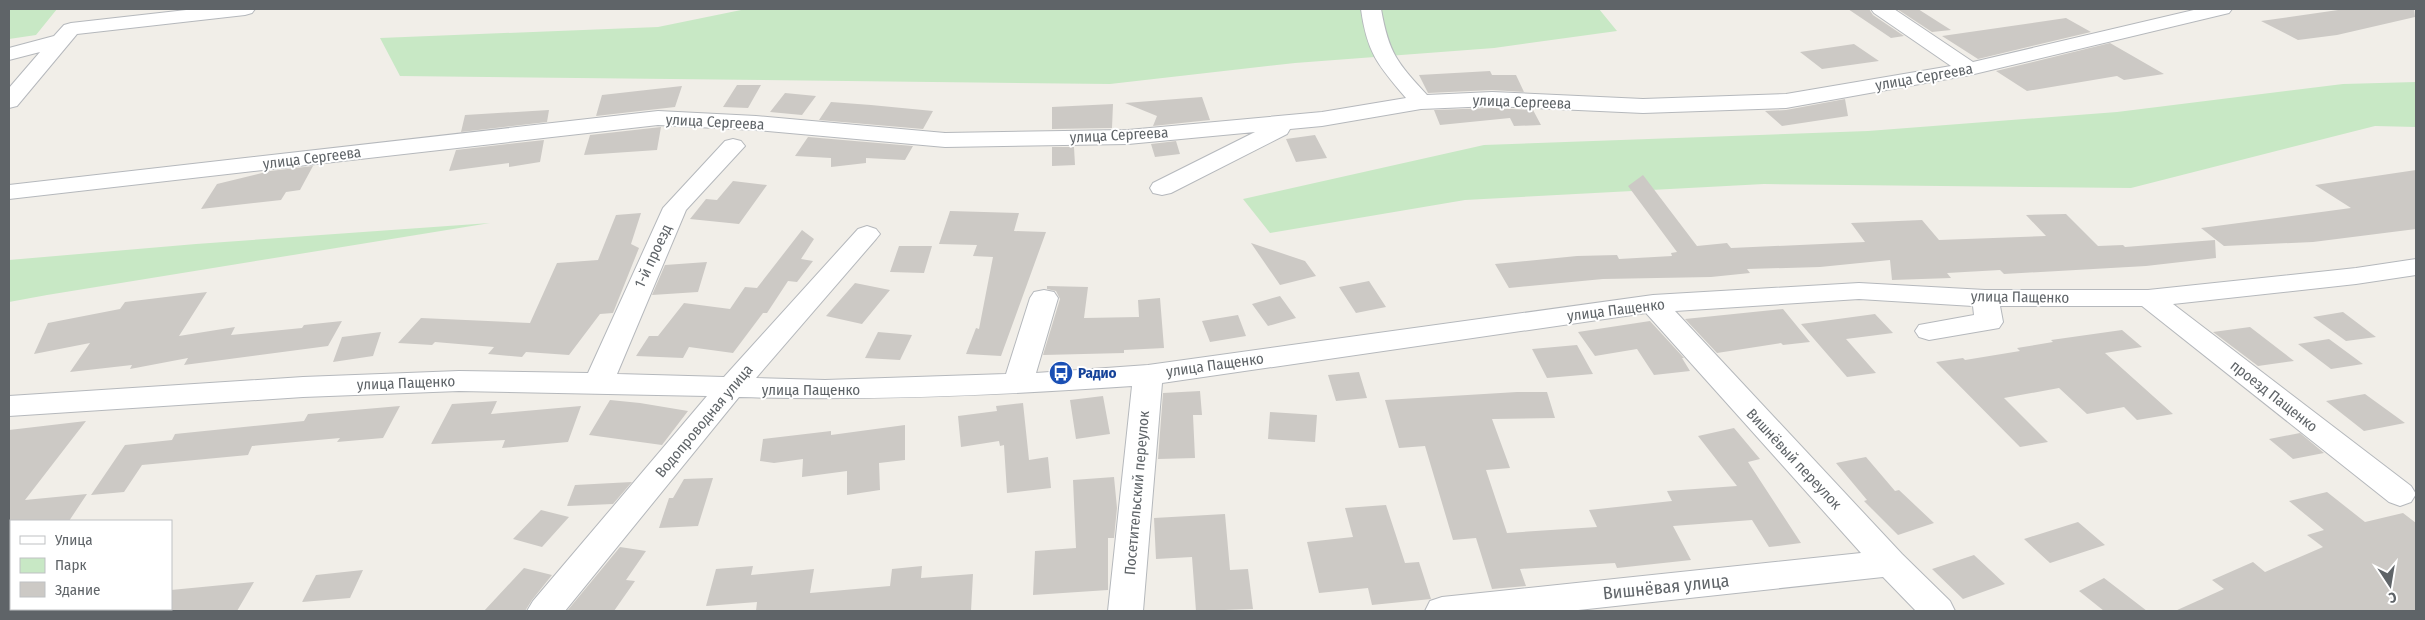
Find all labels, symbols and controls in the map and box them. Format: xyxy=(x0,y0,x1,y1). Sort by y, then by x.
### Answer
street label: улица Сергеева xyxy=(1874,60,1974,94)
street label: улица Сергеева xyxy=(1472,91,1572,113)
street label: улица Сергеева xyxy=(665,110,765,134)
street label: улица Сергеева xyxy=(1069,123,1169,147)
street label: улица Сергеева xyxy=(262,143,362,173)
street label: 1-й проезд xyxy=(630,221,676,291)
street label: улица Пащенко xyxy=(1971,287,2069,307)
street label: улица Пащенко xyxy=(1566,295,1666,325)
street label: улица Пащенко xyxy=(1165,349,1265,381)
street label: проезд Пащенко xyxy=(2227,356,2321,436)
bus stop icon: Радио xyxy=(1048,360,1074,386)
street label: Водопроводная улица xyxy=(652,361,756,481)
place label: Радио xyxy=(1078,364,1117,382)
street label: улица Пащенко xyxy=(357,372,456,394)
street label: улица Пащенко xyxy=(762,381,860,399)
street label: Вишнёвый переулок xyxy=(1743,405,1845,513)
street label: Посетительский переулок xyxy=(1121,410,1153,576)
legend xyxy=(10,520,172,610)
text: Улица xyxy=(54,531,93,549)
text: Парк xyxy=(55,556,86,574)
north arrow xyxy=(2365,560,2415,610)
street label: Вишнёвая улица xyxy=(1602,569,1730,605)
text: Здание xyxy=(55,581,101,599)
text: С xyxy=(2387,588,2398,606)

